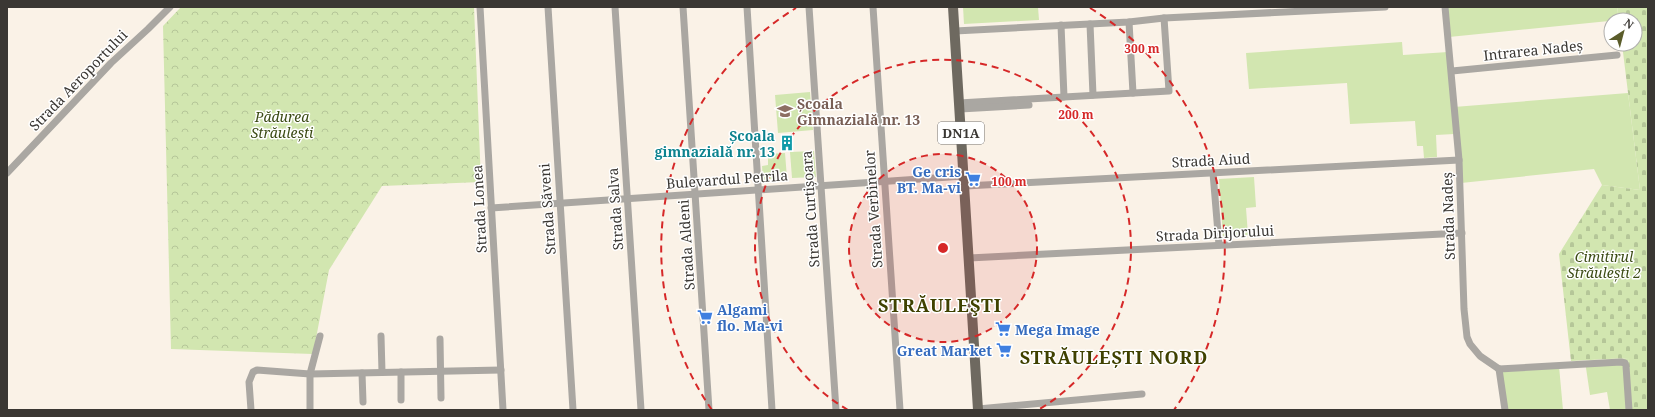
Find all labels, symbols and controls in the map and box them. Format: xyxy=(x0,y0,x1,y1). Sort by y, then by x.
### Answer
north arrow xyxy=(1603,12,1643,52)
text: N xyxy=(1621,15,1637,32)
street label: Strada Aeroportului xyxy=(25,25,132,135)
street label: Intrarea Nadeș xyxy=(1482,35,1584,65)
text: 300 m xyxy=(1124,40,1160,57)
place label: Școala Gimnazială nr. 13 xyxy=(797,94,920,129)
school or university icon: Școala Gimnazială nr. 13 xyxy=(776,102,794,120)
text: 200 m xyxy=(1058,106,1094,123)
park label: Pădurea Străulești xyxy=(251,107,314,142)
road number: DN1A xyxy=(938,122,984,144)
place label: Școala gimnazială nr. 13 xyxy=(655,126,775,161)
building icon: Școala gimnazială nr. 13 xyxy=(778,134,796,152)
street label: Strada Aiud xyxy=(1171,148,1251,172)
street label: Strada Verbinelor xyxy=(859,149,887,269)
street label: Strada Curtișoara xyxy=(796,150,824,268)
street label: Strada Săveni xyxy=(534,162,560,255)
place label: Ge cris BT. Ma-vi xyxy=(897,162,961,197)
street label: Strada Lonea xyxy=(467,164,491,253)
street label: Bulevardul Petrila xyxy=(665,165,789,193)
street label: Strada Salva xyxy=(603,167,627,251)
supermarket icon: Ge cris BT. Ma-vi xyxy=(964,170,982,188)
street label: Strada Nadeș xyxy=(1437,172,1459,260)
text: 100 m xyxy=(991,173,1027,190)
street label: Strada Aldeni xyxy=(673,199,699,291)
street label: Strada Dirijorului xyxy=(1156,220,1275,246)
centre of rings xyxy=(936,241,950,255)
park label: Cimitirul Străulești 2 xyxy=(1567,247,1641,282)
district label: STRĂULEŞTI xyxy=(878,293,1002,317)
place label: Algami flo. Ma-vi xyxy=(717,300,783,335)
supermarket icon: Algami flo. Ma-vi xyxy=(696,308,714,326)
supermarket icon: Mega Image xyxy=(994,320,1012,338)
place label: Mega Image xyxy=(1015,320,1100,339)
place label: Great Market xyxy=(897,341,992,360)
supermarket icon: Great Market xyxy=(995,341,1013,359)
district label: STRĂULEȘTI NORD xyxy=(1020,345,1208,369)

